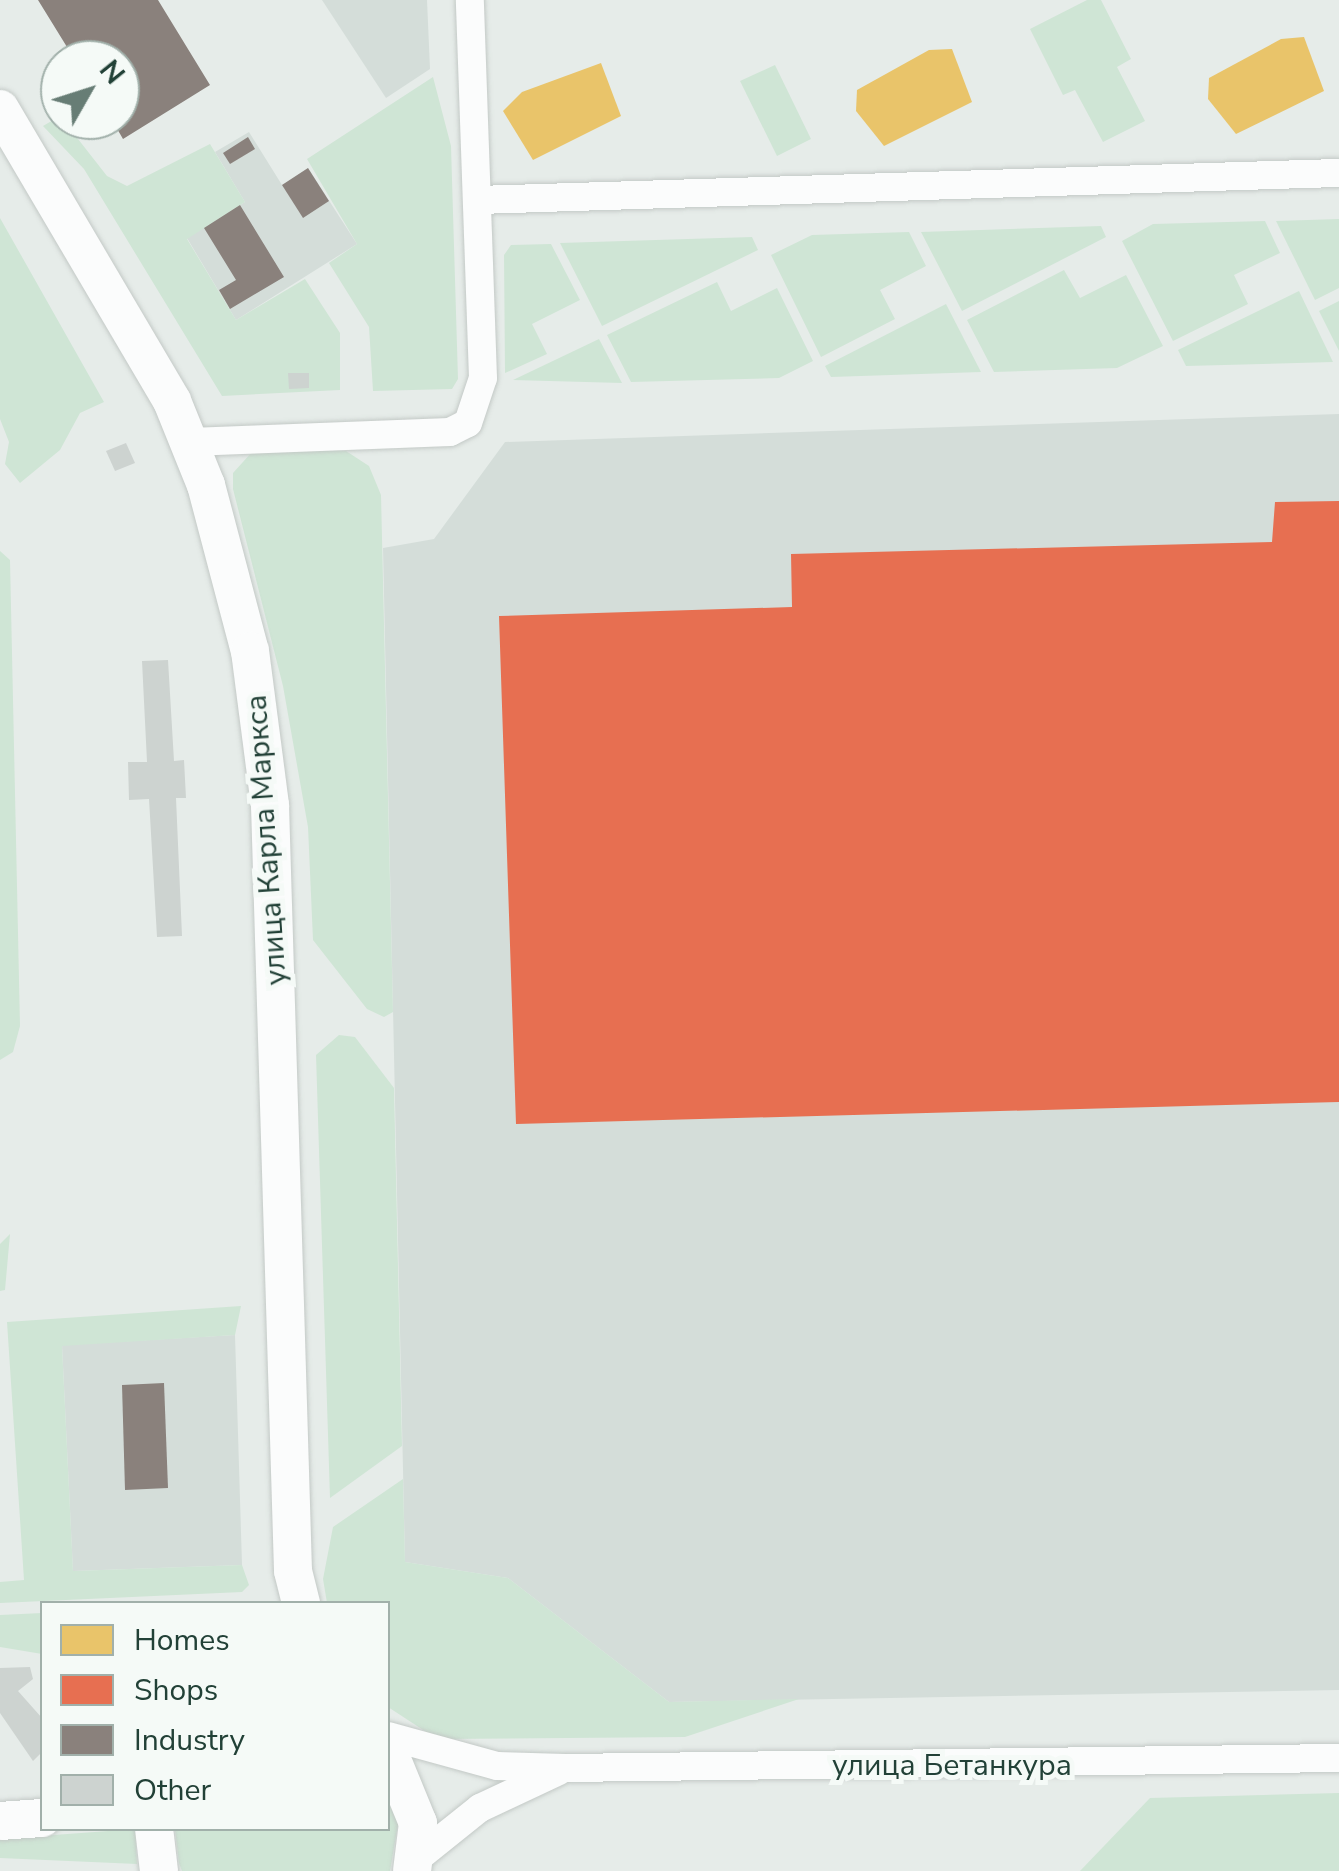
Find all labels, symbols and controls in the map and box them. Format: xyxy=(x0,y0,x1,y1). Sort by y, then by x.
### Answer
north arrow xyxy=(40,40,140,140)
text: N xyxy=(90,52,133,92)
street label: улица Карла Маркса xyxy=(239,694,295,986)
legend xyxy=(40,1601,390,1831)
text: Homes xyxy=(134,1620,230,1661)
text: Shops xyxy=(134,1670,218,1711)
text: Industry xyxy=(134,1720,245,1761)
street label: улица Бетанкура xyxy=(832,1748,1072,1784)
text: Other xyxy=(134,1770,211,1811)

